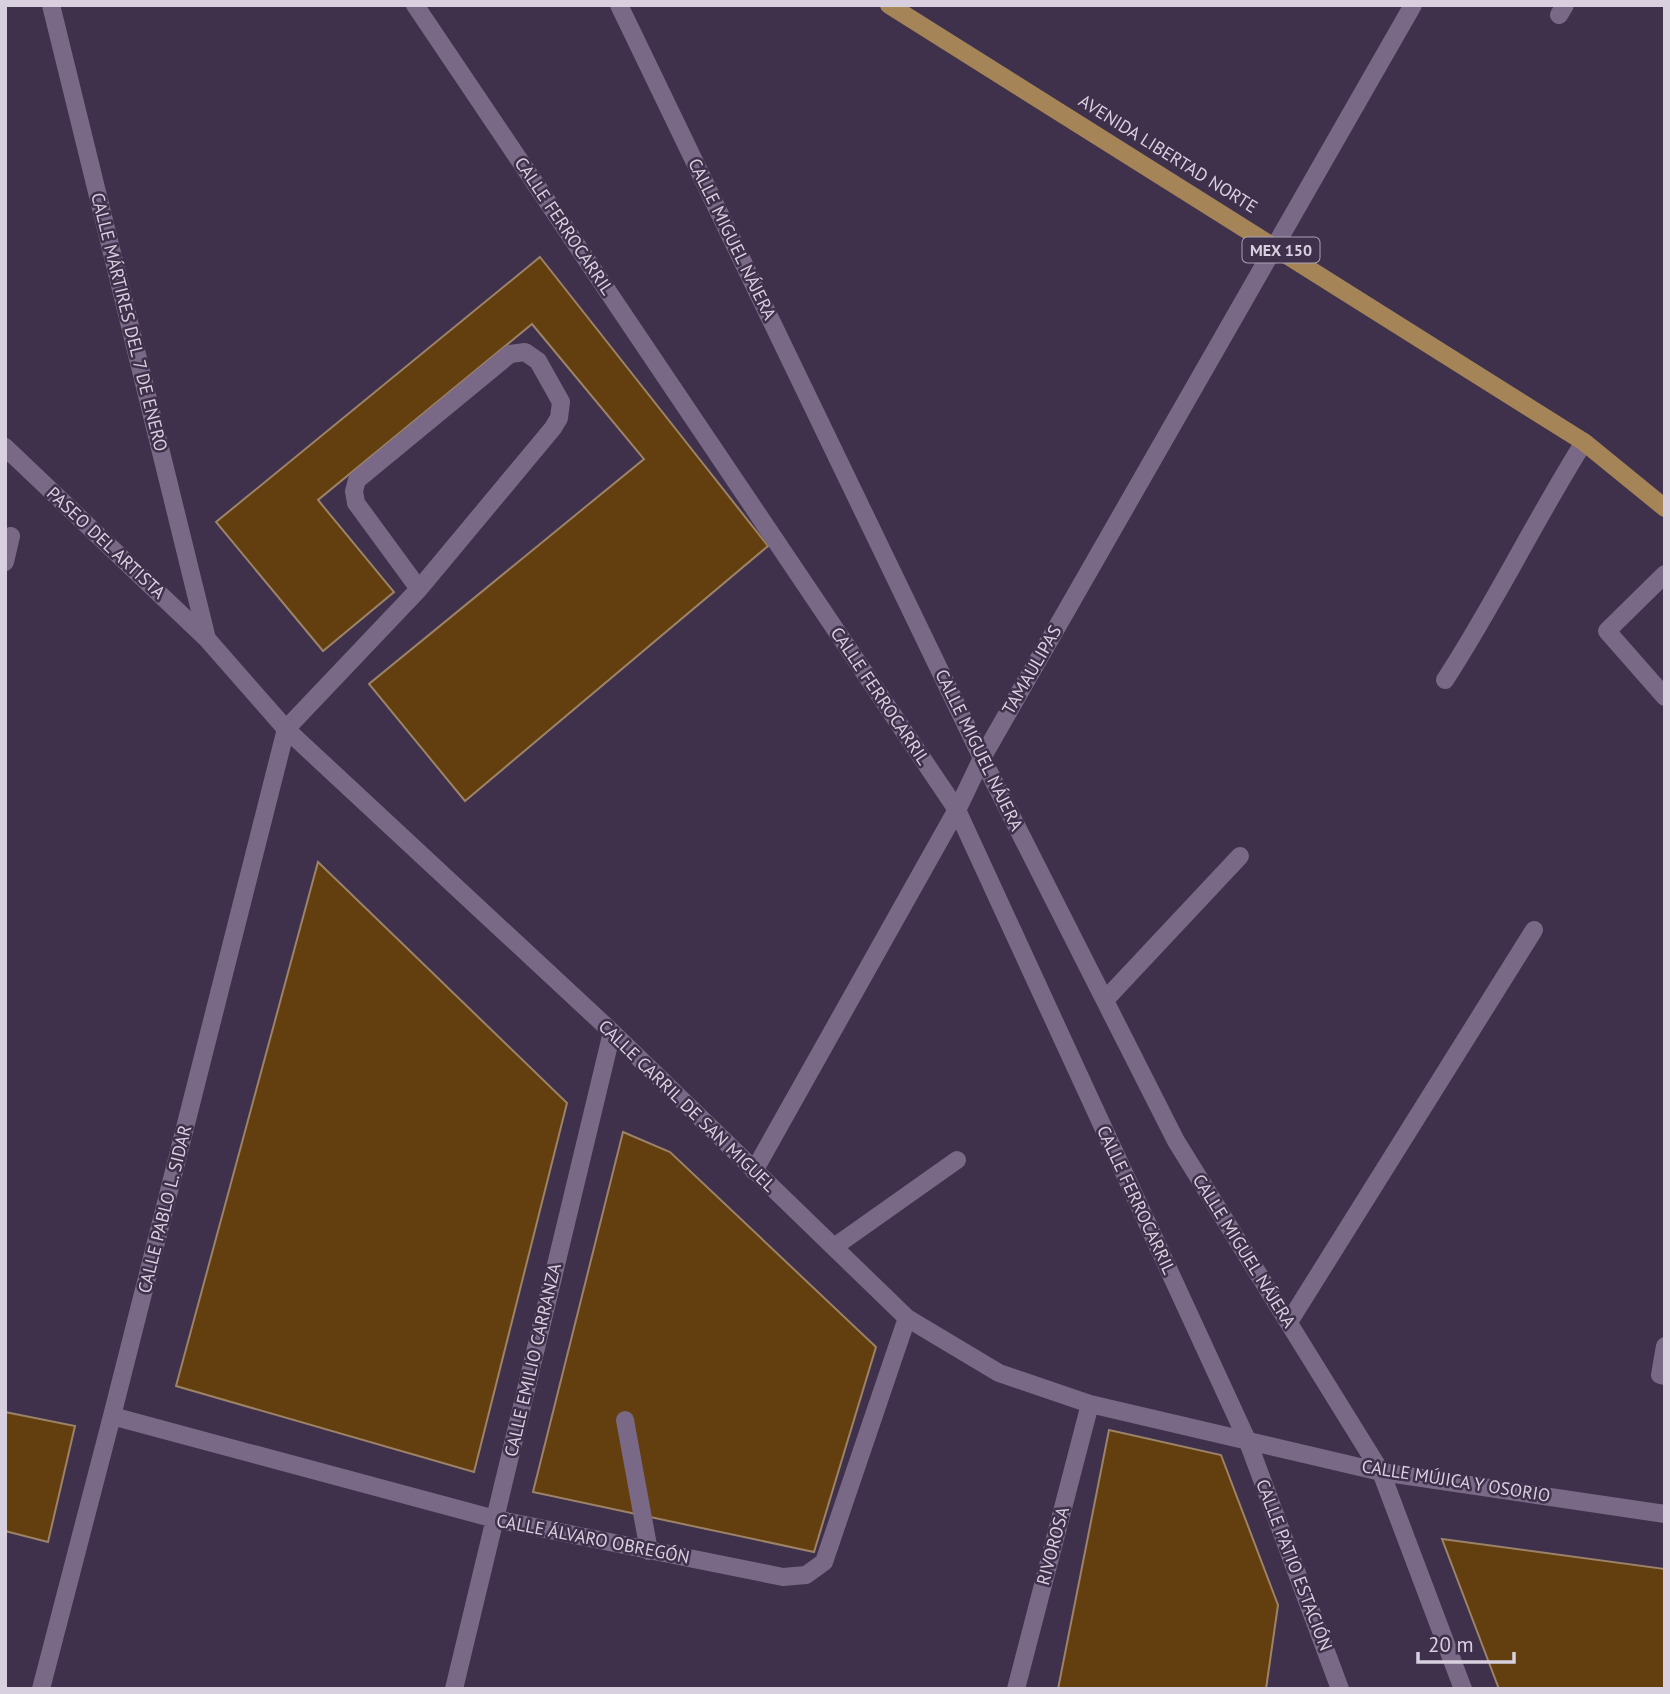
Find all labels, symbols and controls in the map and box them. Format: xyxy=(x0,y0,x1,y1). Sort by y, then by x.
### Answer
street label: AVENIDA LIBERTAD NORTE xyxy=(1075,89,1262,218)
street label: CALLE FERROCARRIL xyxy=(510,152,619,299)
street label: CALLE MIGUEL NÁJERA xyxy=(683,154,782,324)
street label: CALLE MÁRTIRES DEL 7 DE ENERO xyxy=(86,190,173,454)
road number: MEX 150 xyxy=(1242,238,1320,262)
street label: PASEO DEL ARTISTA xyxy=(42,482,171,604)
street label: TAMAULIPAS xyxy=(997,621,1066,719)
street label: CALLE FERROCARRIL xyxy=(826,622,935,769)
street label: CALLE MIGUEL NÁJERA xyxy=(930,665,1029,835)
street label: CALLE CARRIL DE SAN MIGUEL xyxy=(594,1015,781,1197)
street label: CALLE PABLO L. SIDAR xyxy=(132,1122,197,1295)
street label: CALLE FERROCARRIL xyxy=(1092,1122,1181,1278)
street label: CALLE MIGUEL NÁJERA xyxy=(1188,1170,1301,1332)
street label: CALLE EMILIO CARRANZA xyxy=(499,1260,566,1459)
street label: CALLE MÚJICA Y OSORIO xyxy=(1360,1454,1552,1507)
street label: CALLE PATIO ESTACIÓN xyxy=(1251,1476,1338,1654)
street label: RIVOROSA xyxy=(1031,1504,1074,1588)
street label: CALLE ÁLVARO OBREGÓN xyxy=(495,1508,692,1569)
scale bar xyxy=(1418,1620,1514,1664)
text: 20 m xyxy=(1428,1631,1474,1658)

